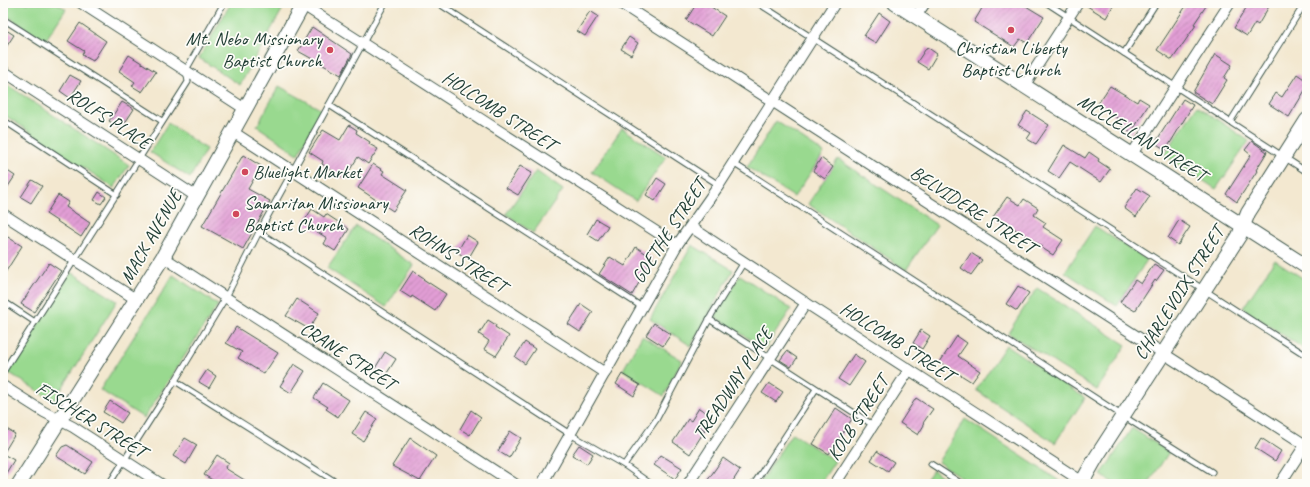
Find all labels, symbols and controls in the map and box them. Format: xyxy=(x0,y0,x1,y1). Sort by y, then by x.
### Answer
marker: Christian Liberty Baptist Church xyxy=(1006,25,1016,35)
place label: Mt. Nebo Missionary Baptist Church xyxy=(186,27,324,73)
place label: Christian Liberty Baptist Church xyxy=(955,36,1068,82)
marker: Mt. Nebo Missionary Baptist Church xyxy=(325,45,335,55)
street label: HOLCOMB STREET xyxy=(438,65,565,159)
street label: ROLFS PLACE xyxy=(63,83,158,156)
street label: MCCLELLAN STREET xyxy=(1073,89,1215,190)
place label: Bluelight Market xyxy=(253,160,363,184)
street label: BELVIDERE STREET xyxy=(906,161,1045,262)
marker: Bluelight Market xyxy=(240,167,250,177)
street label: GOETHE STREET xyxy=(626,171,714,288)
street label: MACK AVENUE xyxy=(114,184,189,288)
place label: Samaritan Missionary Baptist Church xyxy=(244,191,389,237)
marker: Samaritan Missionary Baptist Church xyxy=(231,209,241,219)
street label: ROHNS STREET xyxy=(405,218,516,301)
street label: CHARLEVOIX STREET xyxy=(1128,218,1232,364)
street label: HOLCOMB STREET xyxy=(836,296,963,390)
street label: CRANE STREET xyxy=(296,316,404,398)
street label: TREADWAY PLACE xyxy=(688,321,780,445)
street label: KOLB STREET xyxy=(822,367,897,465)
street label: FISCHER STREET xyxy=(31,376,155,466)

